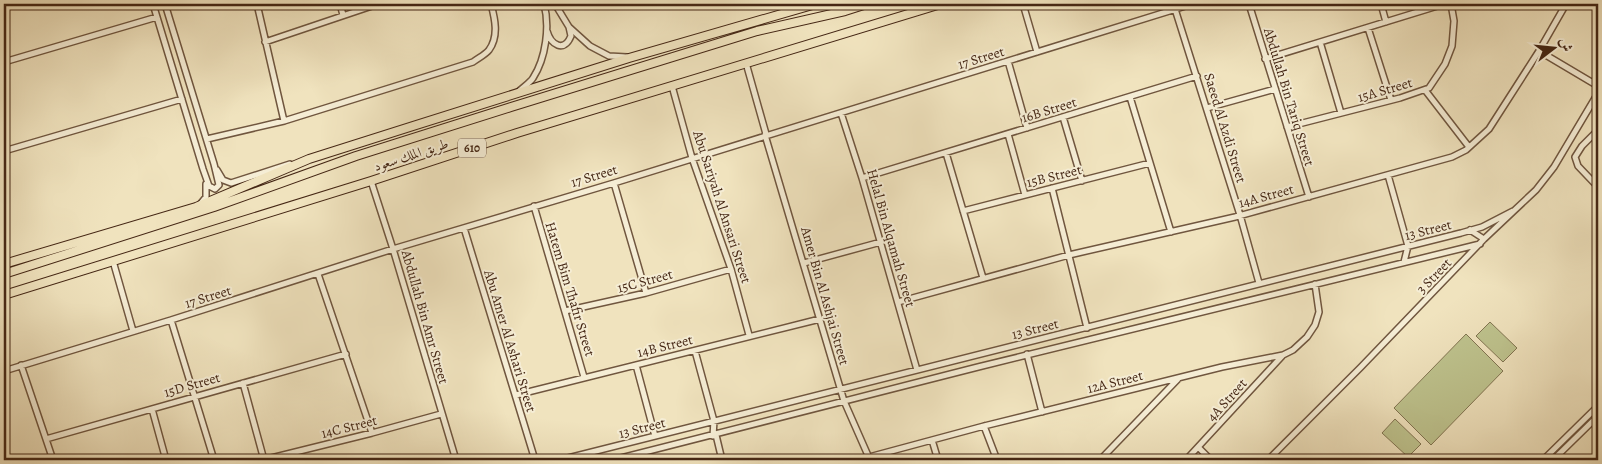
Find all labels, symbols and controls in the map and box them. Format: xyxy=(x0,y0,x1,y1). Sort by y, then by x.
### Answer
north arrow xyxy=(1530,22,1580,72)
street label: Abdullah Bin Tariq Street xyxy=(1259,25,1319,169)
text: ش xyxy=(1555,35,1577,54)
street label: 17 Street xyxy=(955,42,1007,74)
street label: Saeed Al Azdi Street xyxy=(1199,71,1251,186)
street label: 15A Street xyxy=(1355,73,1415,107)
street label: 16B Street xyxy=(1019,92,1079,127)
street label: Abu Sariyah Al Ansari Street xyxy=(688,127,756,286)
street label: طريق الملك سعود xyxy=(371,134,451,176)
road number: 610 xyxy=(458,138,486,158)
street label: 17 Street xyxy=(568,160,620,192)
street label: 15B Street xyxy=(1024,160,1084,192)
street label: Helal Bin Alqamah Street xyxy=(862,167,920,310)
street label: 14A Street xyxy=(1236,179,1296,212)
street label: 13 Street xyxy=(1403,215,1454,245)
street label: Hatem Bim Thafir Street xyxy=(540,219,600,359)
street label: Amer Bin Al Ashjai Street xyxy=(796,224,854,368)
street label: Abdullah Bin Amr Street xyxy=(397,247,453,387)
street label: 3 Street xyxy=(1412,254,1456,298)
street label: 15C Street xyxy=(615,264,675,298)
street label: Abu Amer Al Ashari Street xyxy=(479,267,541,415)
street label: 17 Street xyxy=(182,281,234,313)
street label: 13 Street xyxy=(1010,314,1061,344)
street label: 14B Street xyxy=(635,330,695,362)
street label: 12A Street xyxy=(1085,366,1145,398)
street label: 15D Street xyxy=(162,368,223,402)
street label: 4A Street xyxy=(1203,374,1252,426)
street label: 14C Street xyxy=(319,411,379,443)
street label: 13 Street xyxy=(617,413,668,443)

